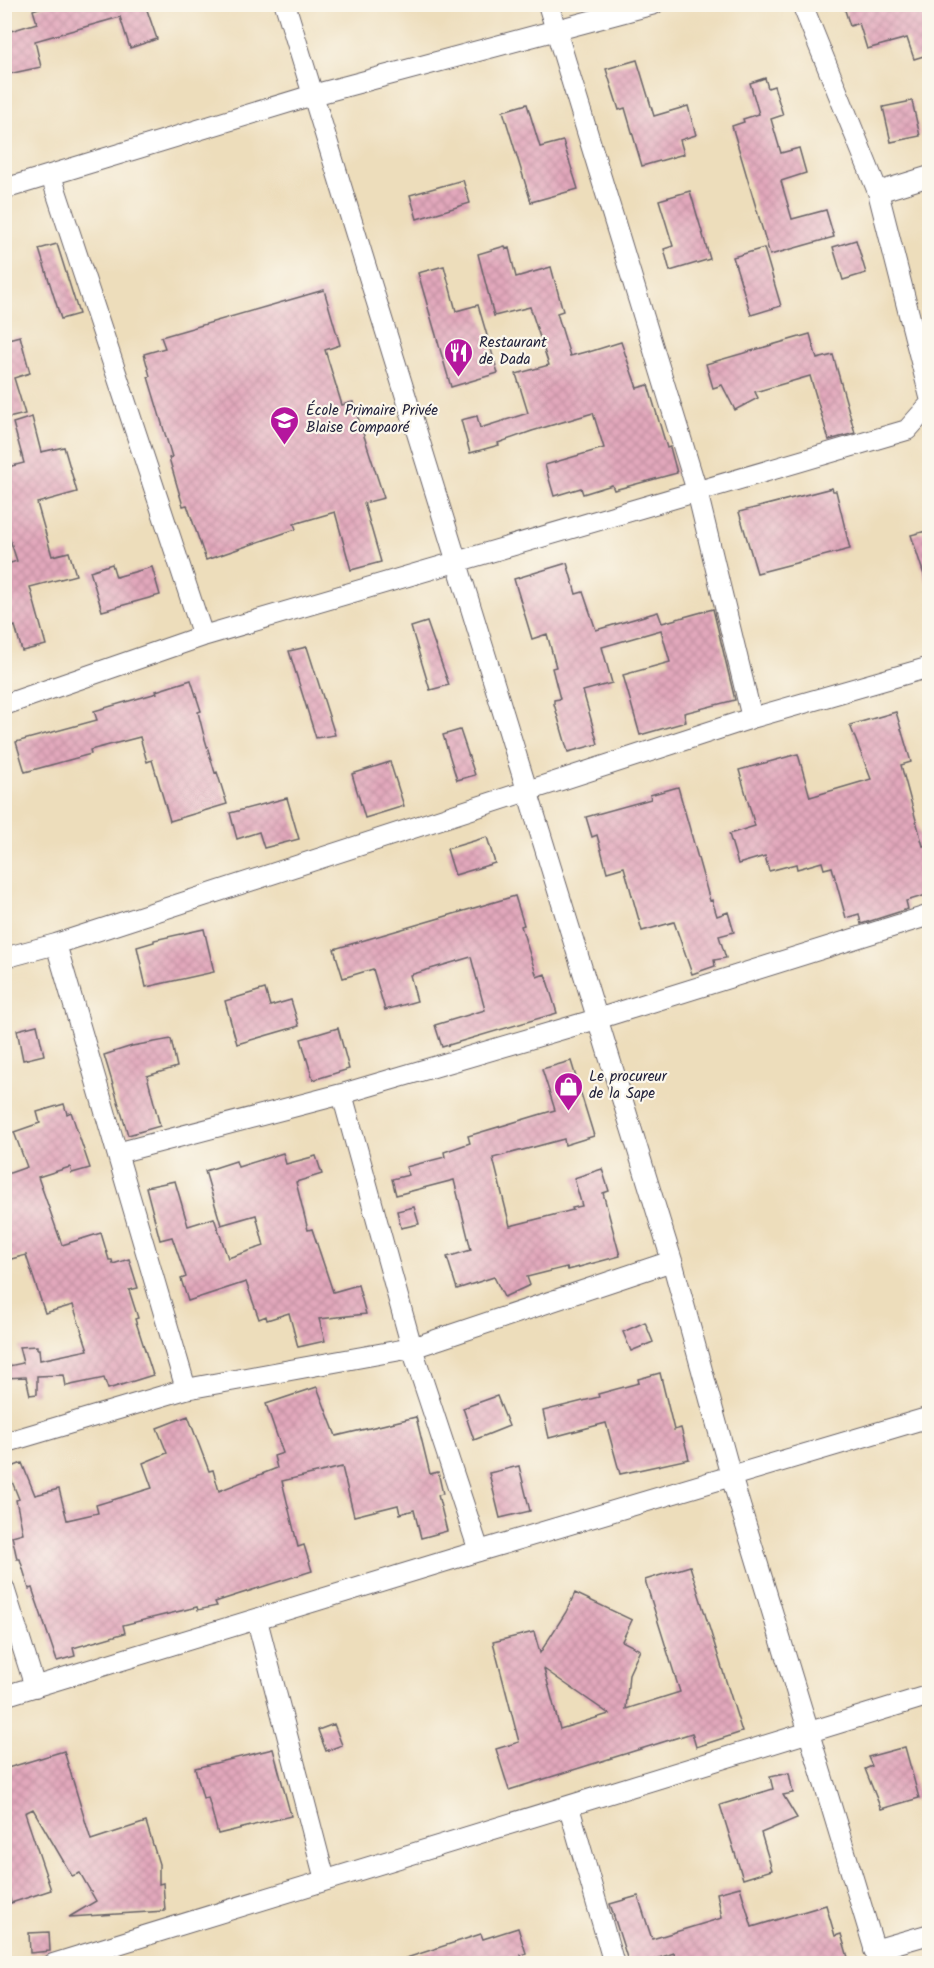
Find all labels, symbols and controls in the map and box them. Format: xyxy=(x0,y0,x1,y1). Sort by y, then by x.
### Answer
place label: Restaurant de Dada xyxy=(479,331,547,372)
restaurant icon: Restaurant de Dada xyxy=(442,336,474,378)
place label: École Primaire Privée Blaise Compaoré xyxy=(306,399,438,440)
school or university icon: École Primaire Privée Blaise Compaoré xyxy=(269,404,301,446)
place label: Le procureur de la Sape xyxy=(589,1065,668,1106)
shop icon: Le procureur de la Sape xyxy=(552,1070,584,1112)

